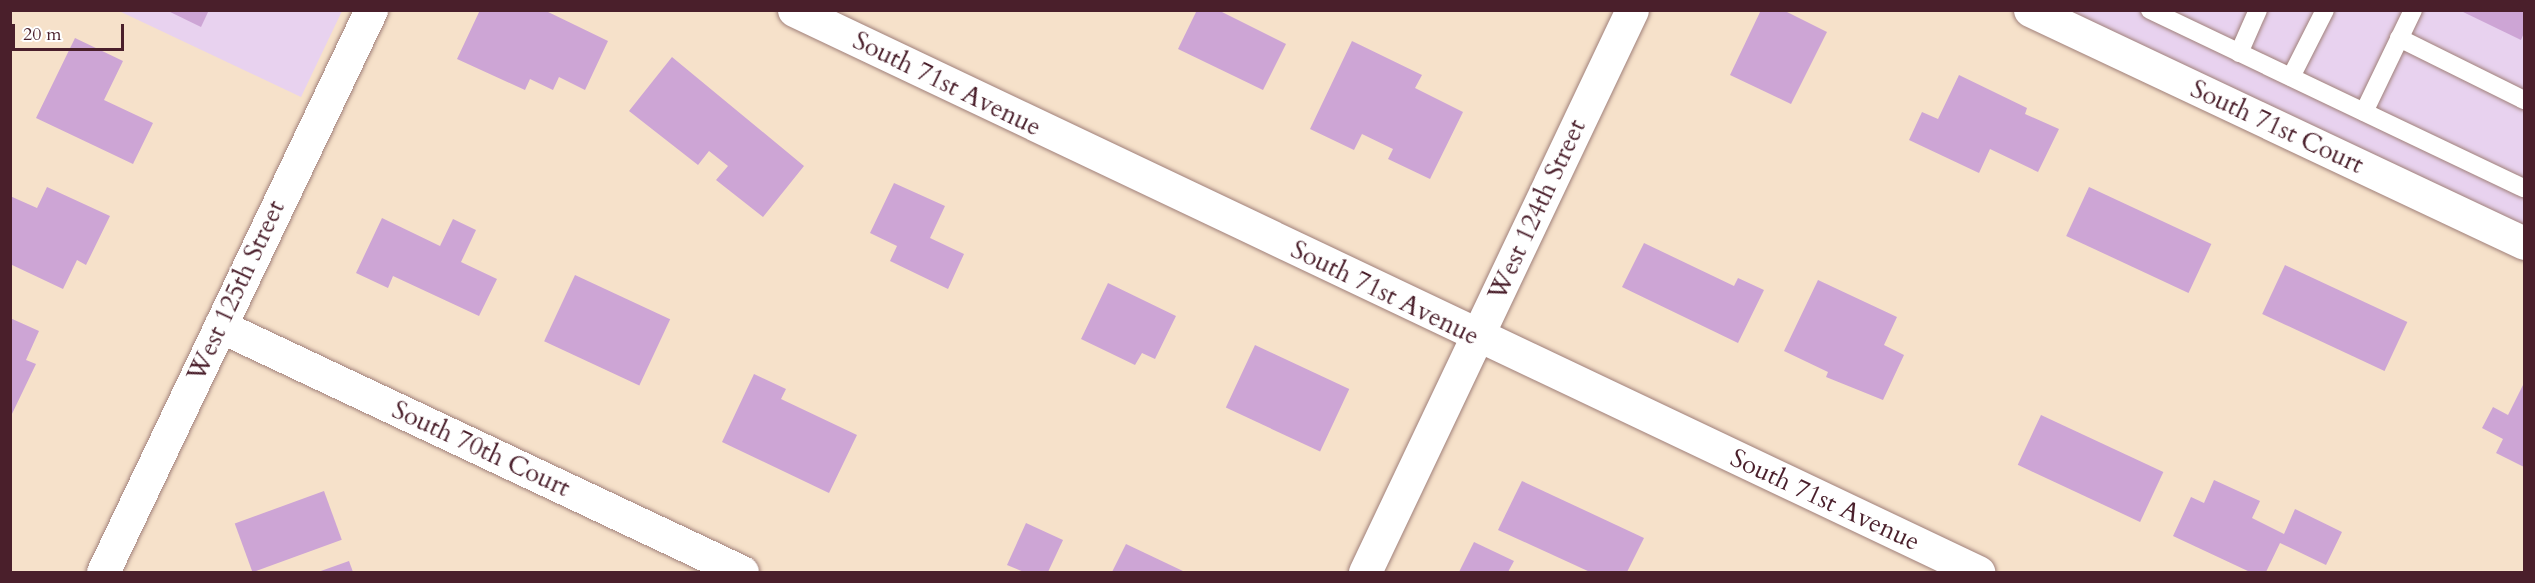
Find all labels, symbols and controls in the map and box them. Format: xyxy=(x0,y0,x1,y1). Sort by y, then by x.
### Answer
scale bar xyxy=(15,12,128,50)
text: 20 m xyxy=(23,22,62,47)
street label: South 71st Avenue xyxy=(848,25,1046,143)
street label: South 71st Court xyxy=(2186,73,2368,181)
street label: West 124th Street xyxy=(1481,114,1593,306)
street label: West 125th Street xyxy=(180,195,292,387)
street label: South 71st Avenue xyxy=(1286,234,1484,352)
street label: South 70th Court xyxy=(387,394,575,504)
street label: South 71st Avenue xyxy=(1725,442,1925,558)

